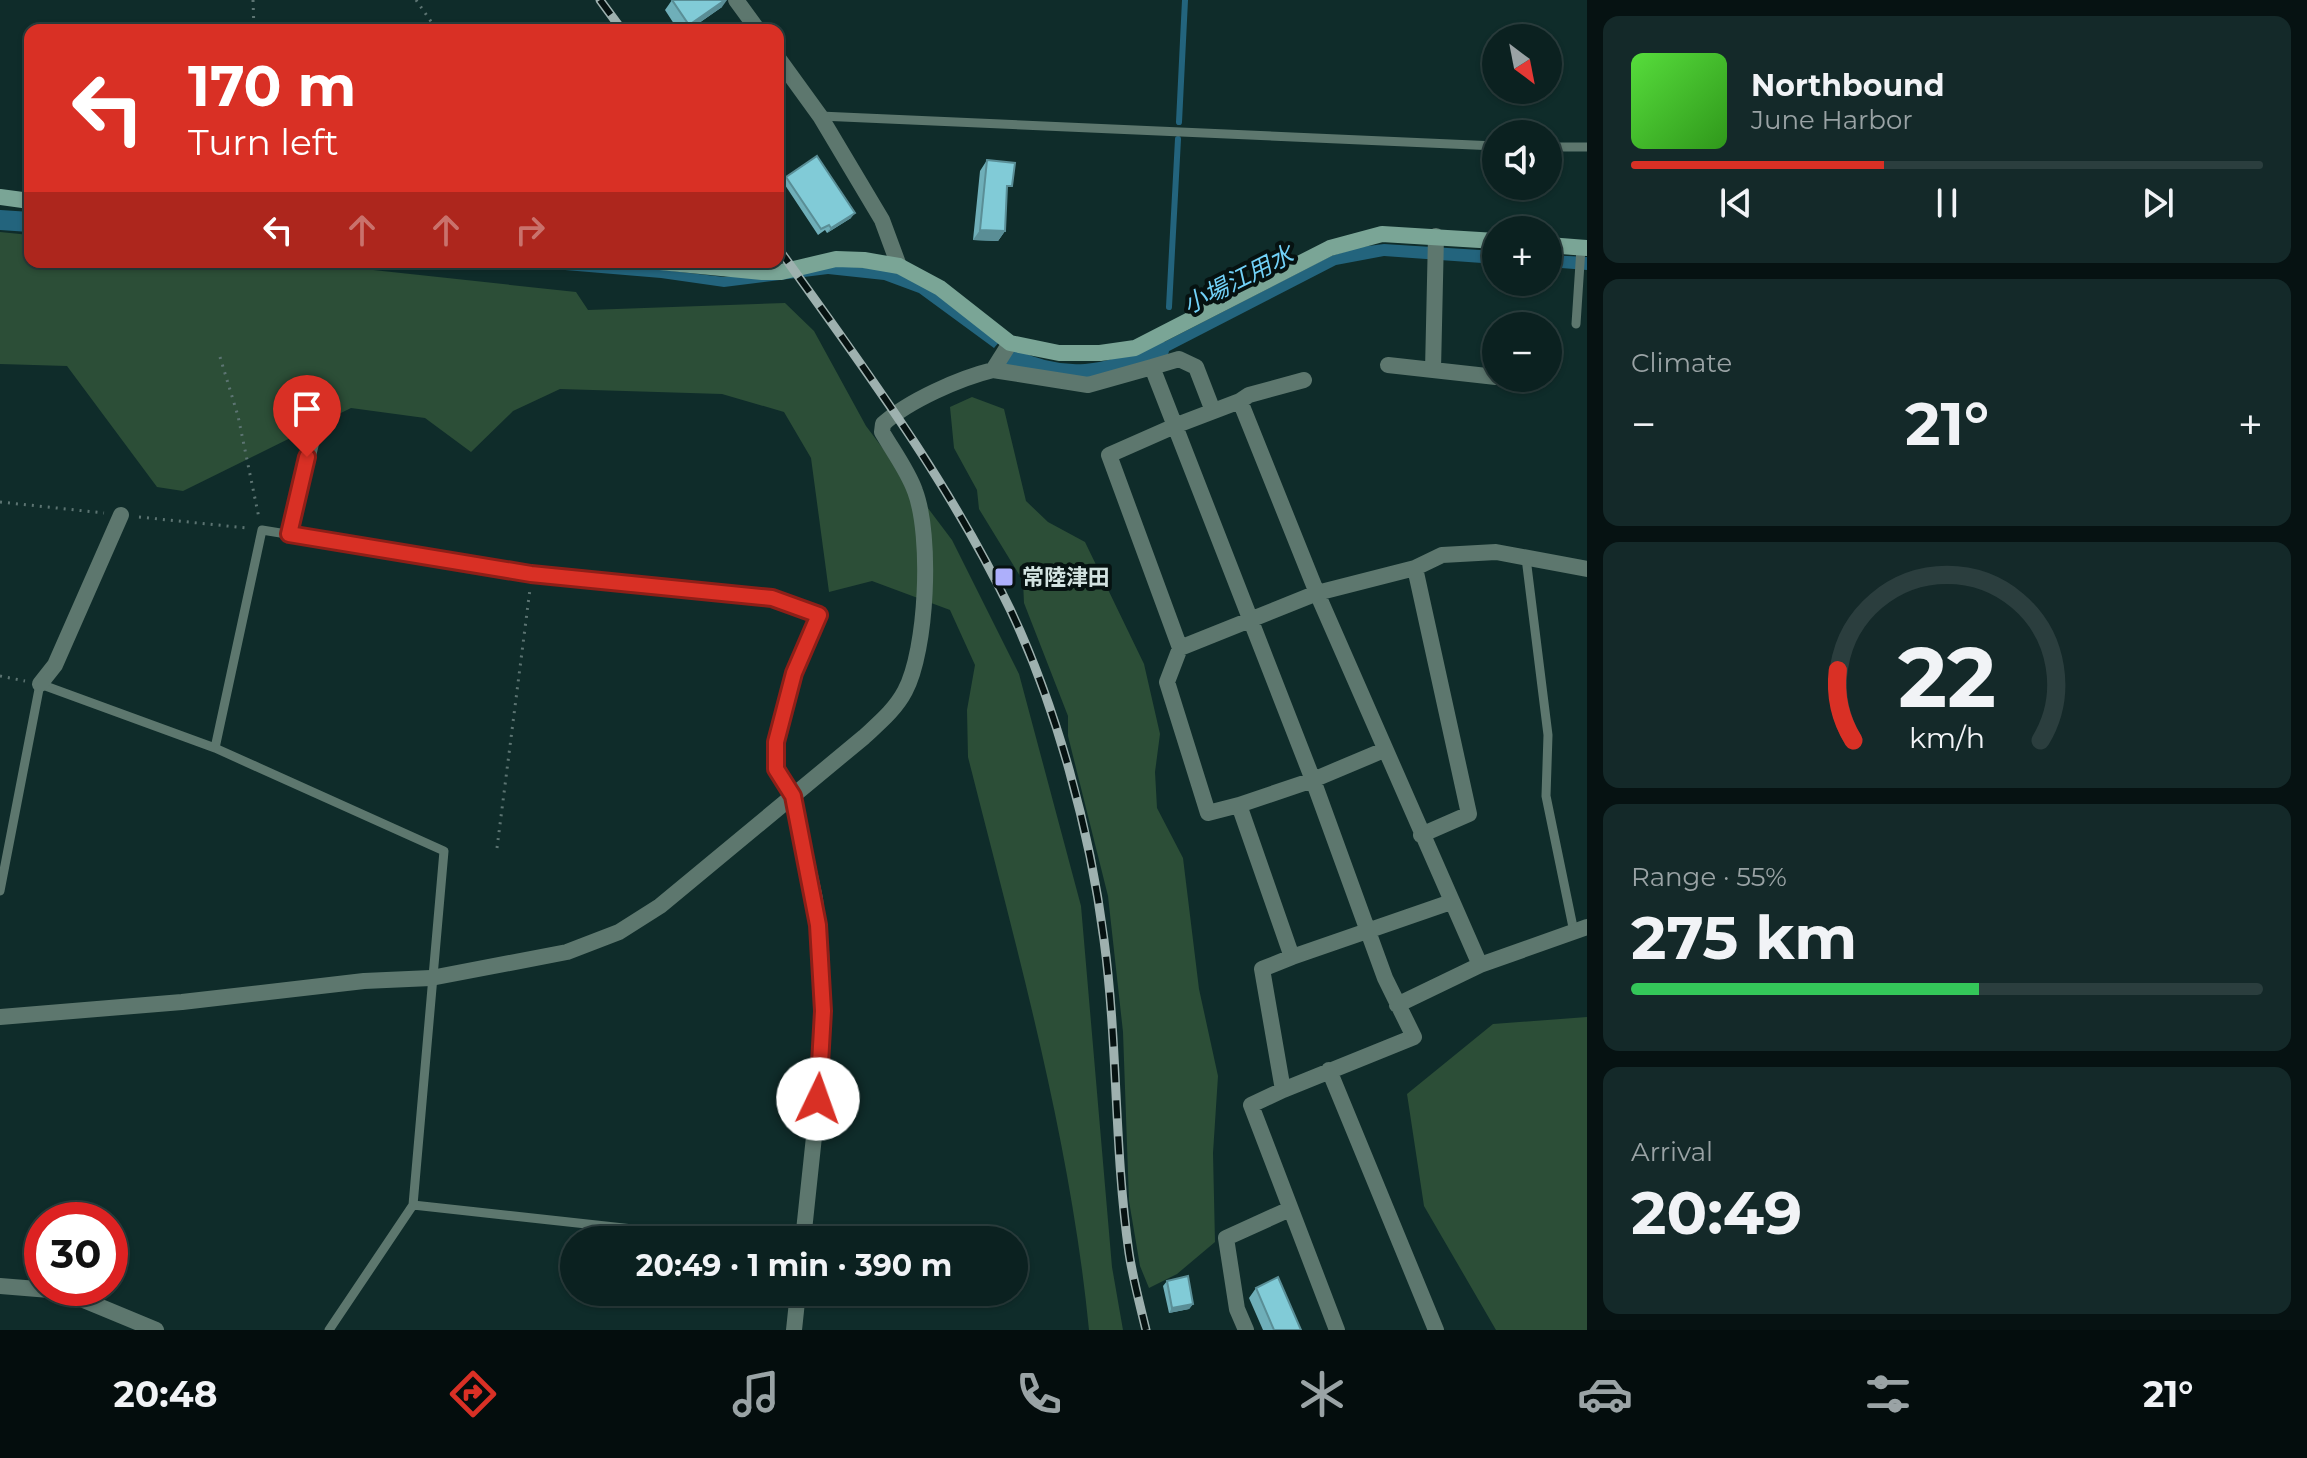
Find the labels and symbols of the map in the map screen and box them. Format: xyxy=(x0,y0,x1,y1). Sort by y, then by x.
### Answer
north arrow xyxy=(1482,24,1562,104)
water label: 小場江用水 xyxy=(1178,238,1300,320)
pin xyxy=(273,375,341,457)
place label: 常陸津田 xyxy=(1022,564,1110,591)
marker: 常陸津田 xyxy=(993,566,1015,588)
position arrow xyxy=(776,1057,860,1141)
speed limit sign: 30 xyxy=(24,1202,128,1306)

